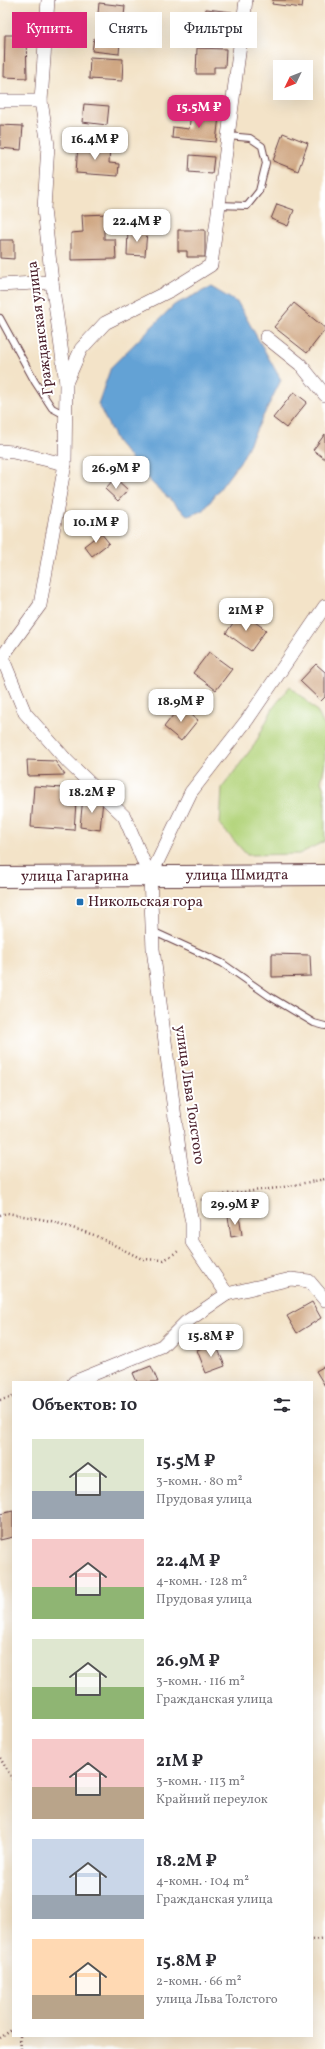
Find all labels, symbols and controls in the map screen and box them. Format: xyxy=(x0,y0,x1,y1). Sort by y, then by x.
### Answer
chip: Купить xyxy=(12,12,87,48)
chip: Снять xyxy=(95,12,162,48)
chip: Фильтры xyxy=(170,12,257,48)
north arrow xyxy=(273,60,313,100)
map controls xyxy=(273,60,313,100)
pin: 15.5M ₽ xyxy=(162,95,236,129)
text: 15.5M ₽ xyxy=(176,99,222,117)
pin: 16.4M ₽ xyxy=(58,127,132,161)
text: 16.4M ₽ xyxy=(71,131,119,149)
pin: 22.4M ₽ xyxy=(100,209,174,243)
text: 22.4M ₽ xyxy=(112,213,162,231)
street label: Гражданская улица xyxy=(22,260,60,396)
pin: 26.9M ₽ xyxy=(79,456,153,490)
text: 26.9M ₽ xyxy=(92,460,140,478)
pin: 10.1M ₽ xyxy=(59,510,133,544)
text: 10.1M ₽ xyxy=(73,514,119,532)
pin: 21M ₽ xyxy=(218,598,274,632)
text: 21M ₽ xyxy=(228,602,264,620)
pin: 18.9M ₽ xyxy=(144,689,218,723)
text: 18.9M ₽ xyxy=(157,693,205,711)
pin: 18.2M ₽ xyxy=(55,780,129,814)
text: 18.2M ₽ xyxy=(69,784,115,802)
street label: улица Шмидта xyxy=(186,865,288,886)
street label: улица Гагарина xyxy=(21,866,129,887)
place label: Никольская гора xyxy=(88,892,203,913)
marker: Никольская гора xyxy=(75,897,85,907)
street label: улица Льва Толстого xyxy=(169,1024,209,1166)
pin: 29.9M ₽ xyxy=(198,1192,272,1226)
text: 29.9M ₽ xyxy=(211,1196,259,1214)
pin: 15.8M ₽ xyxy=(174,1324,248,1358)
text: 15.8M ₽ xyxy=(188,1328,234,1346)
text: Объектов: 10 xyxy=(32,1394,137,1417)
icon: filters xyxy=(271,1394,293,1416)
text: 15.5M ₽ xyxy=(156,1450,215,1473)
icon: home xyxy=(64,1455,112,1503)
text: 3-комн. · 80 m² xyxy=(156,1473,243,1491)
text: Прудовая улица xyxy=(156,1491,252,1509)
text: 22.4M ₽ xyxy=(156,1550,220,1573)
icon: home xyxy=(64,1555,112,1603)
text: 4-комн. · 128 m² xyxy=(156,1573,247,1591)
text: Прудовая улица xyxy=(156,1591,252,1609)
text: 26.9M ₽ xyxy=(156,1650,220,1673)
icon: home xyxy=(64,1655,112,1703)
text: 3-комн. · 116 m² xyxy=(156,1673,245,1691)
text: Гражданская улица xyxy=(156,1691,273,1709)
text: 21M ₽ xyxy=(156,1750,203,1773)
icon: home xyxy=(64,1755,112,1803)
text: 3-комн. · 113 m² xyxy=(156,1773,245,1791)
text: Крайний переулок xyxy=(156,1791,268,1809)
text: 18.2M ₽ xyxy=(156,1850,217,1873)
icon: home xyxy=(64,1855,112,1903)
text: 4-комн. · 104 m² xyxy=(156,1873,249,1891)
text: Гражданская улица xyxy=(156,1891,273,1909)
text: 15.8M ₽ xyxy=(156,1950,217,1973)
icon: home xyxy=(64,1955,112,2003)
text: 2-комн. · 66 m² xyxy=(156,1973,242,1991)
text: улица Льва Толстого xyxy=(156,1991,278,2009)

